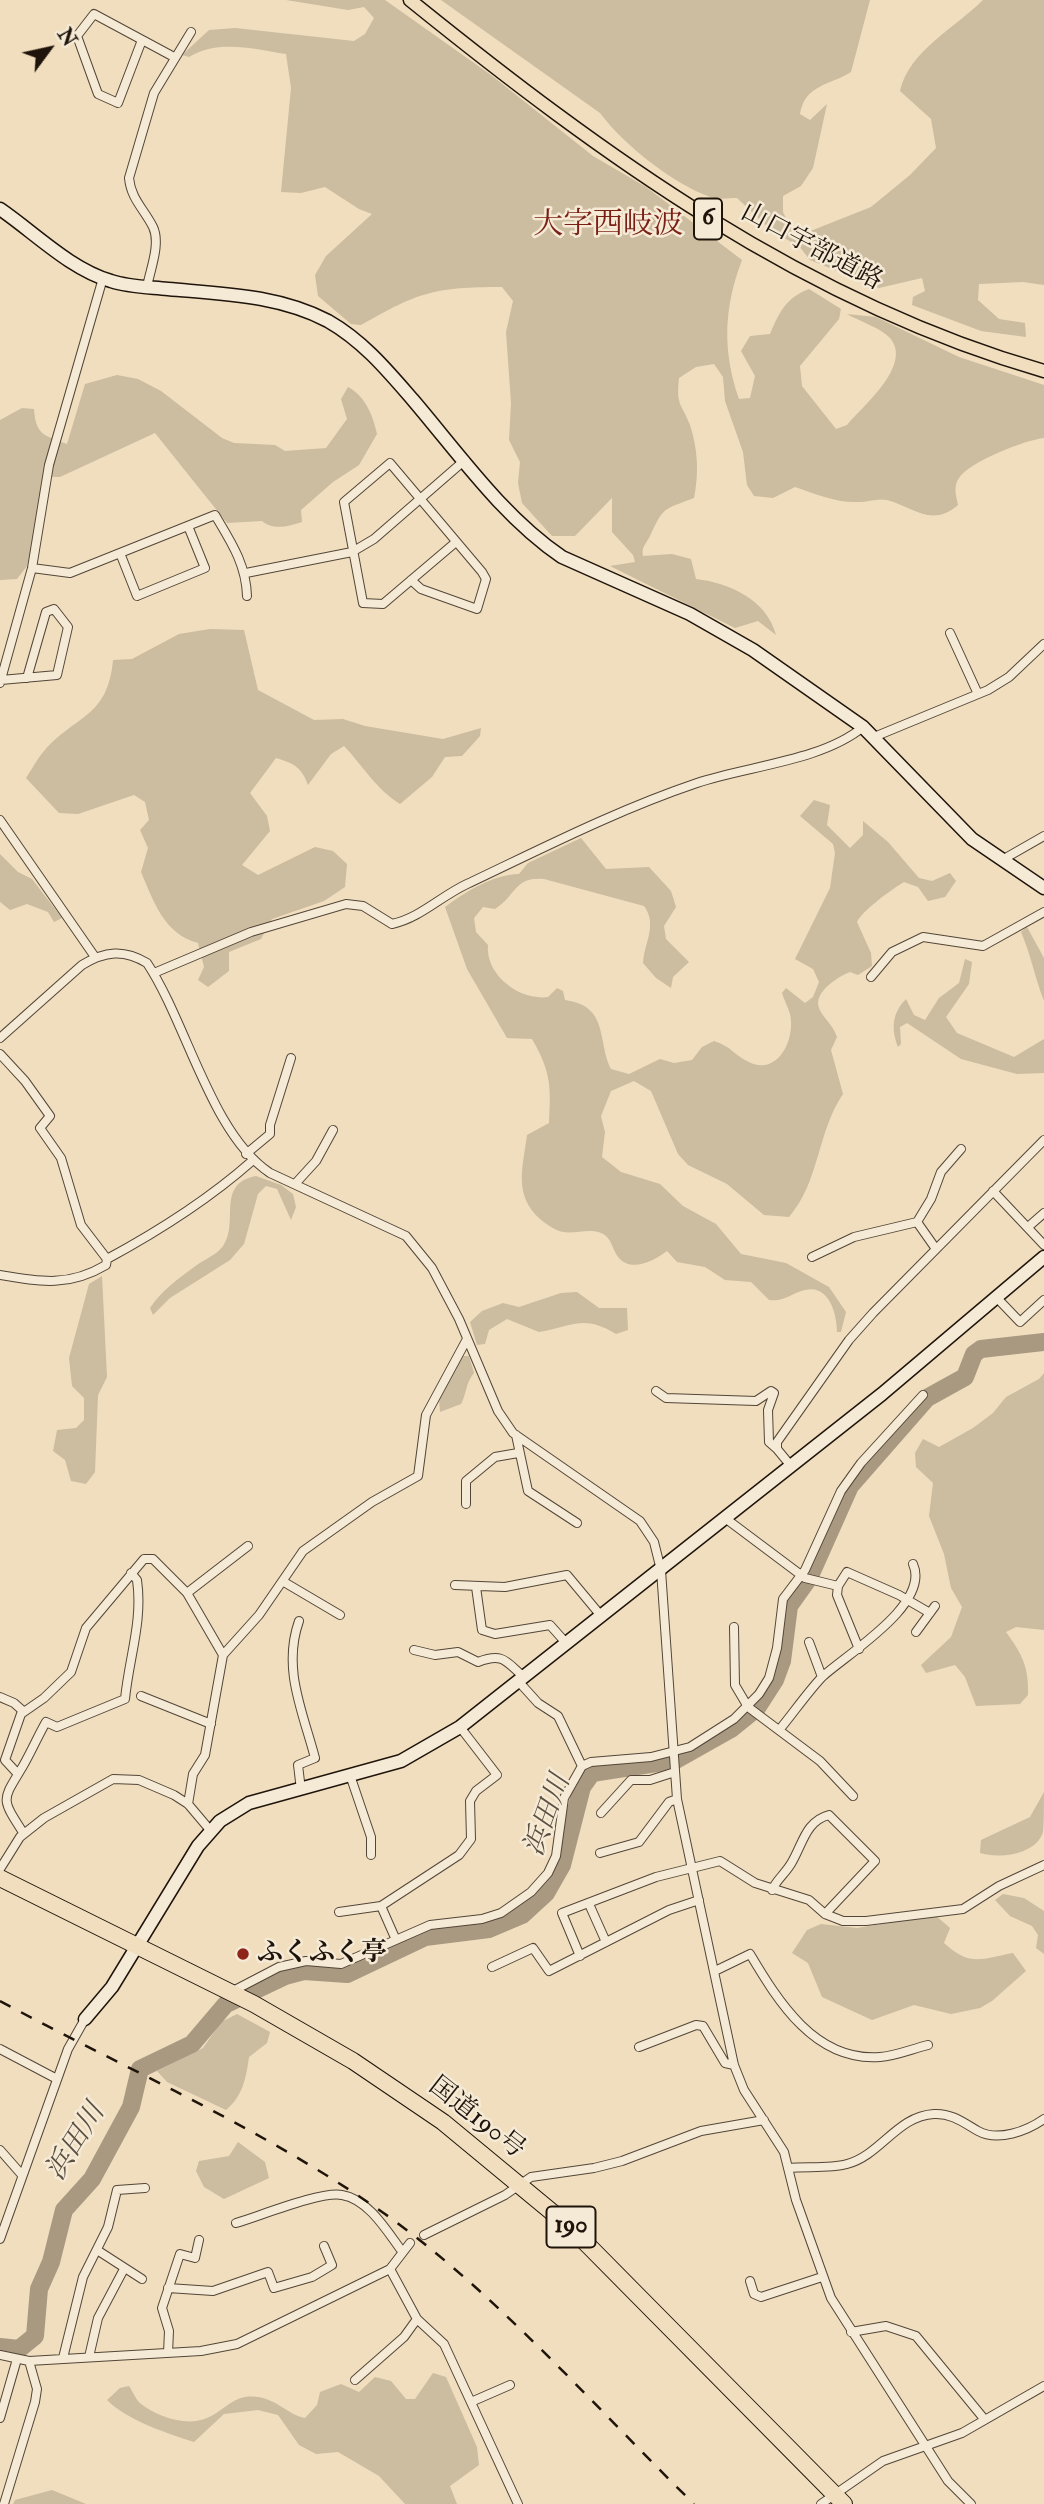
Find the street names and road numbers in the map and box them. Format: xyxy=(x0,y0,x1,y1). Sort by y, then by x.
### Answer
road number: 6 xyxy=(694,198,722,240)
street label: 山口宇部道路 xyxy=(735,198,887,298)
street label: 国道190号 xyxy=(422,2072,530,2166)
road number: 190 xyxy=(546,2206,596,2248)

